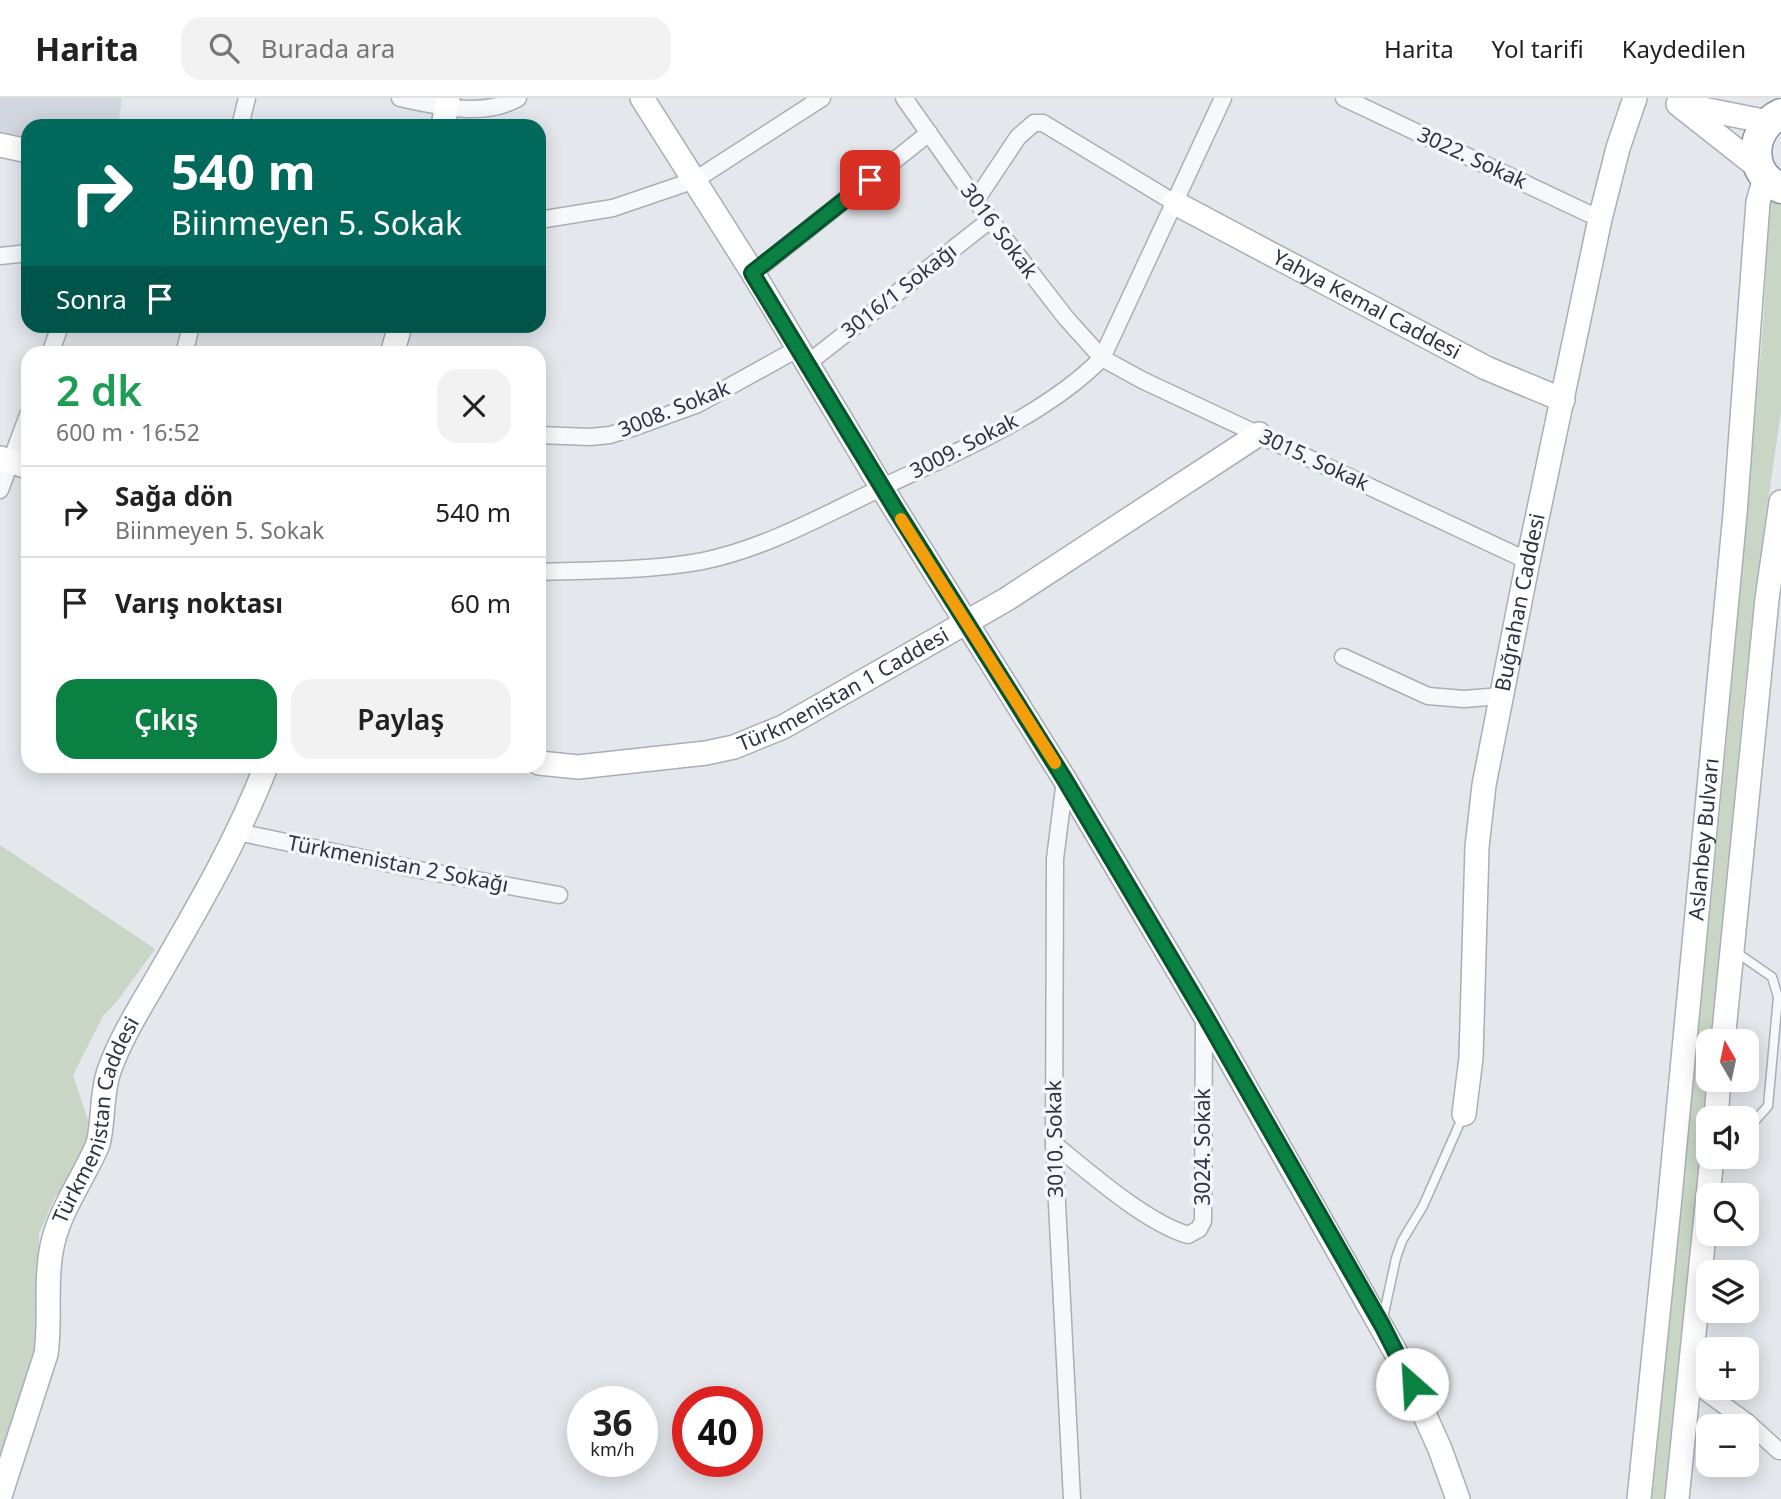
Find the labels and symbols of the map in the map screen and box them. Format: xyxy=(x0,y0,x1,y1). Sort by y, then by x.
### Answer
street label: 3022. Sokak xyxy=(1413,120,1532,195)
pin xyxy=(840,150,900,210)
street label: 3016 Sokak xyxy=(955,177,1045,284)
street label: 3016/1 Sokağı xyxy=(835,236,962,344)
street label: Yahya Kemal Caddesi xyxy=(1268,242,1466,365)
street label: 3008. Sokak xyxy=(614,373,734,443)
street label: 3009. Sokak xyxy=(905,406,1023,484)
street label: 3015. Sokak xyxy=(1255,422,1374,497)
street label: Buğrahan Caddesi xyxy=(1488,511,1551,694)
street label: Türkmenistan 1 Caddesi xyxy=(733,620,954,757)
street label: Aslanbey Bulvarı xyxy=(1681,757,1725,921)
street label: Türkmenistan 2 Sokağı xyxy=(285,828,511,898)
street label: Türkmenistan Caddesi xyxy=(45,1011,145,1228)
north arrow xyxy=(1696,1029,1759,1092)
street label: 3010. Sokak xyxy=(1039,1079,1069,1198)
street label: 3024. Sokak xyxy=(1188,1087,1216,1206)
position arrow xyxy=(1375,1347,1449,1421)
speed limit sign: 40 xyxy=(672,1386,763,1477)

